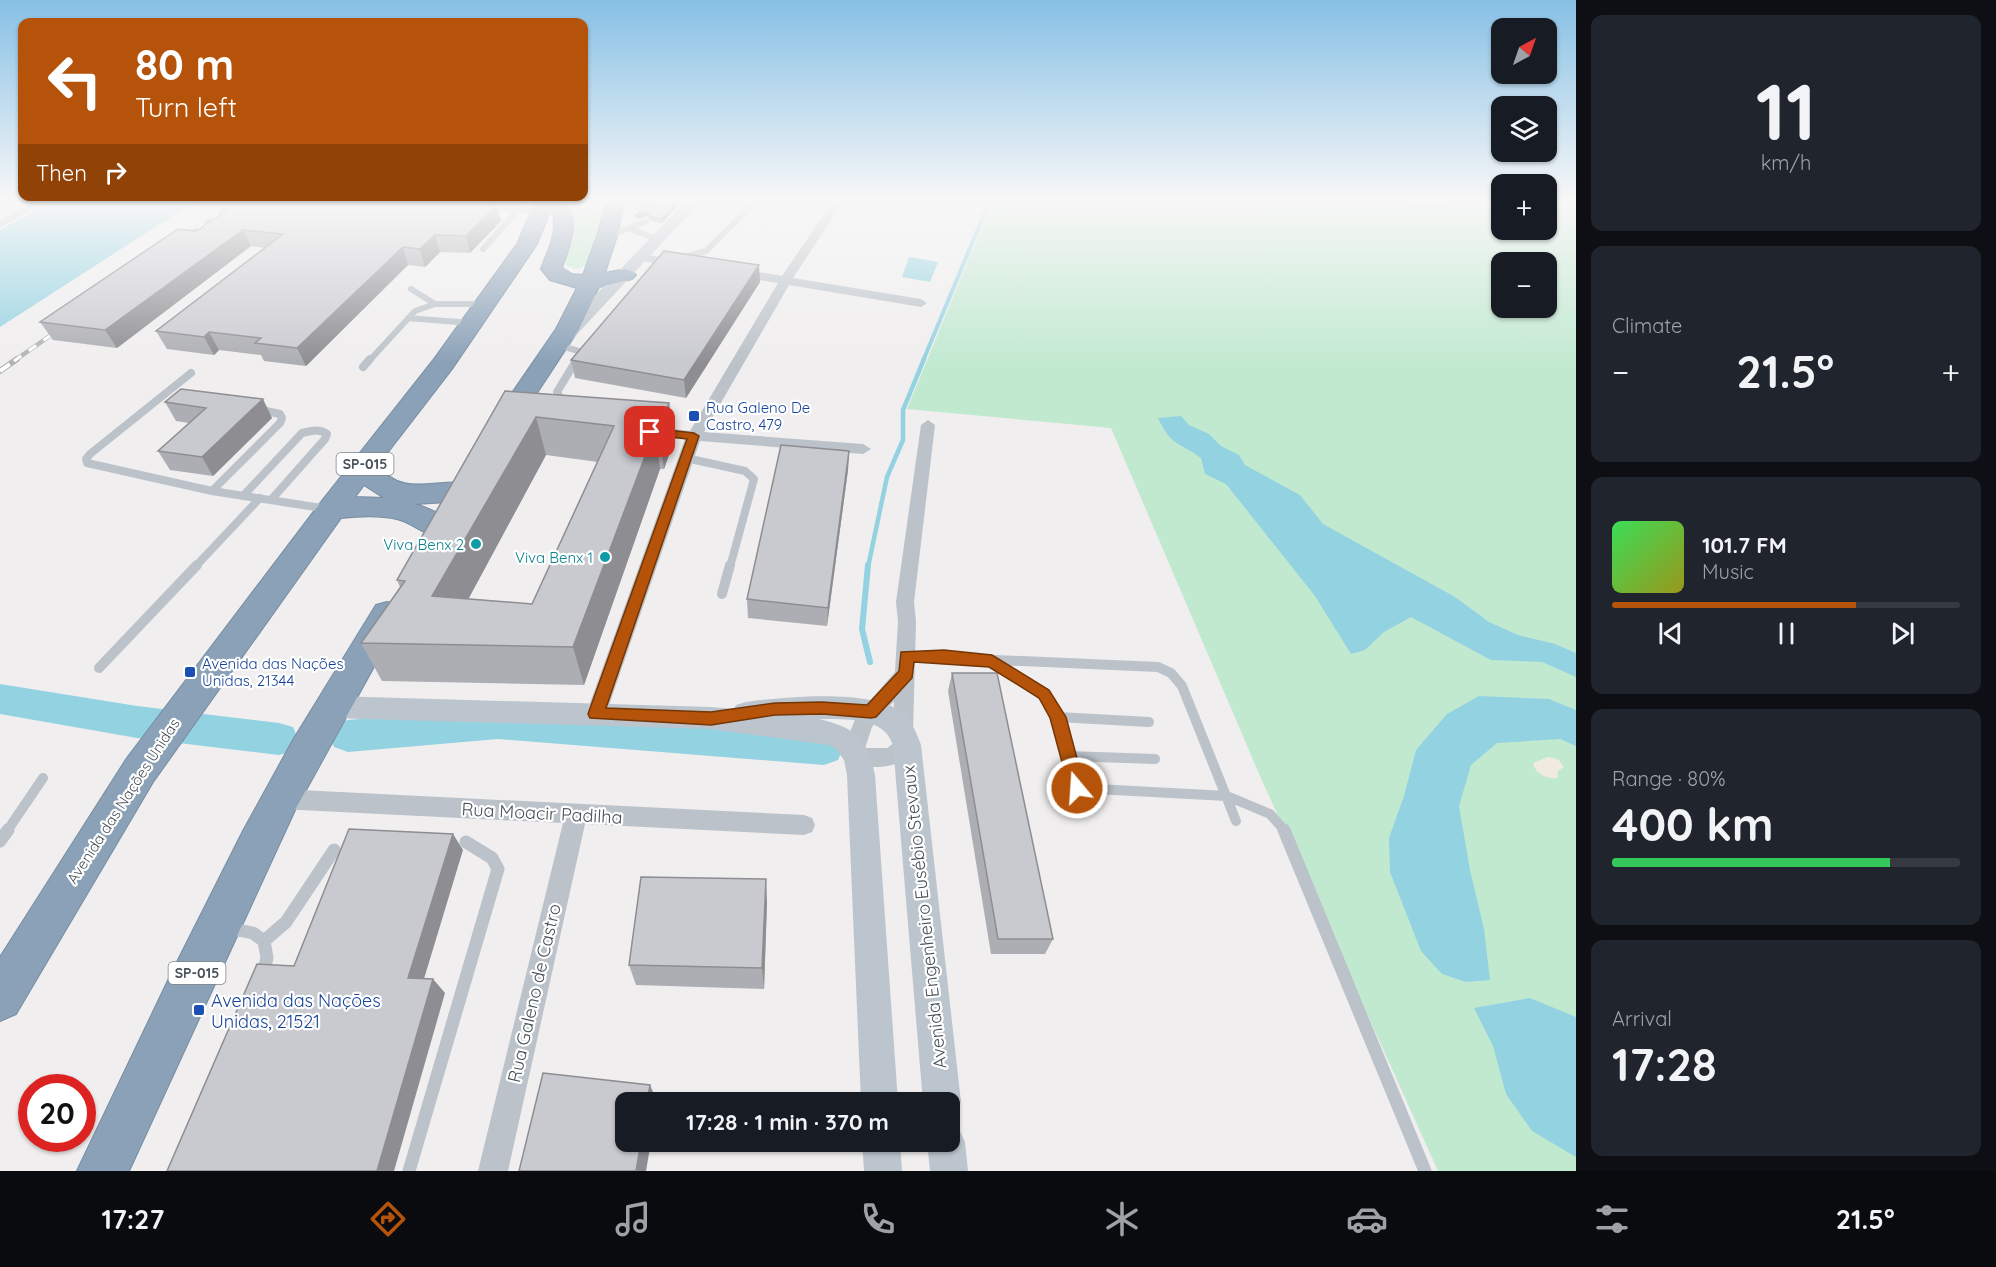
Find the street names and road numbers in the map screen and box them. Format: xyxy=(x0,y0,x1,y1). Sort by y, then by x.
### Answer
road number: SP-015 xyxy=(336,453,394,475)
street label: Avenida das Nações Unidas xyxy=(62,715,184,887)
street label: Avenida Engenheiro Eusébio Stevaux xyxy=(897,764,951,1070)
street label: Rua Moacir Padilha xyxy=(461,797,623,829)
street label: Rua Galeno de Castro xyxy=(502,901,566,1085)
road number: SP-015 xyxy=(168,962,226,984)

